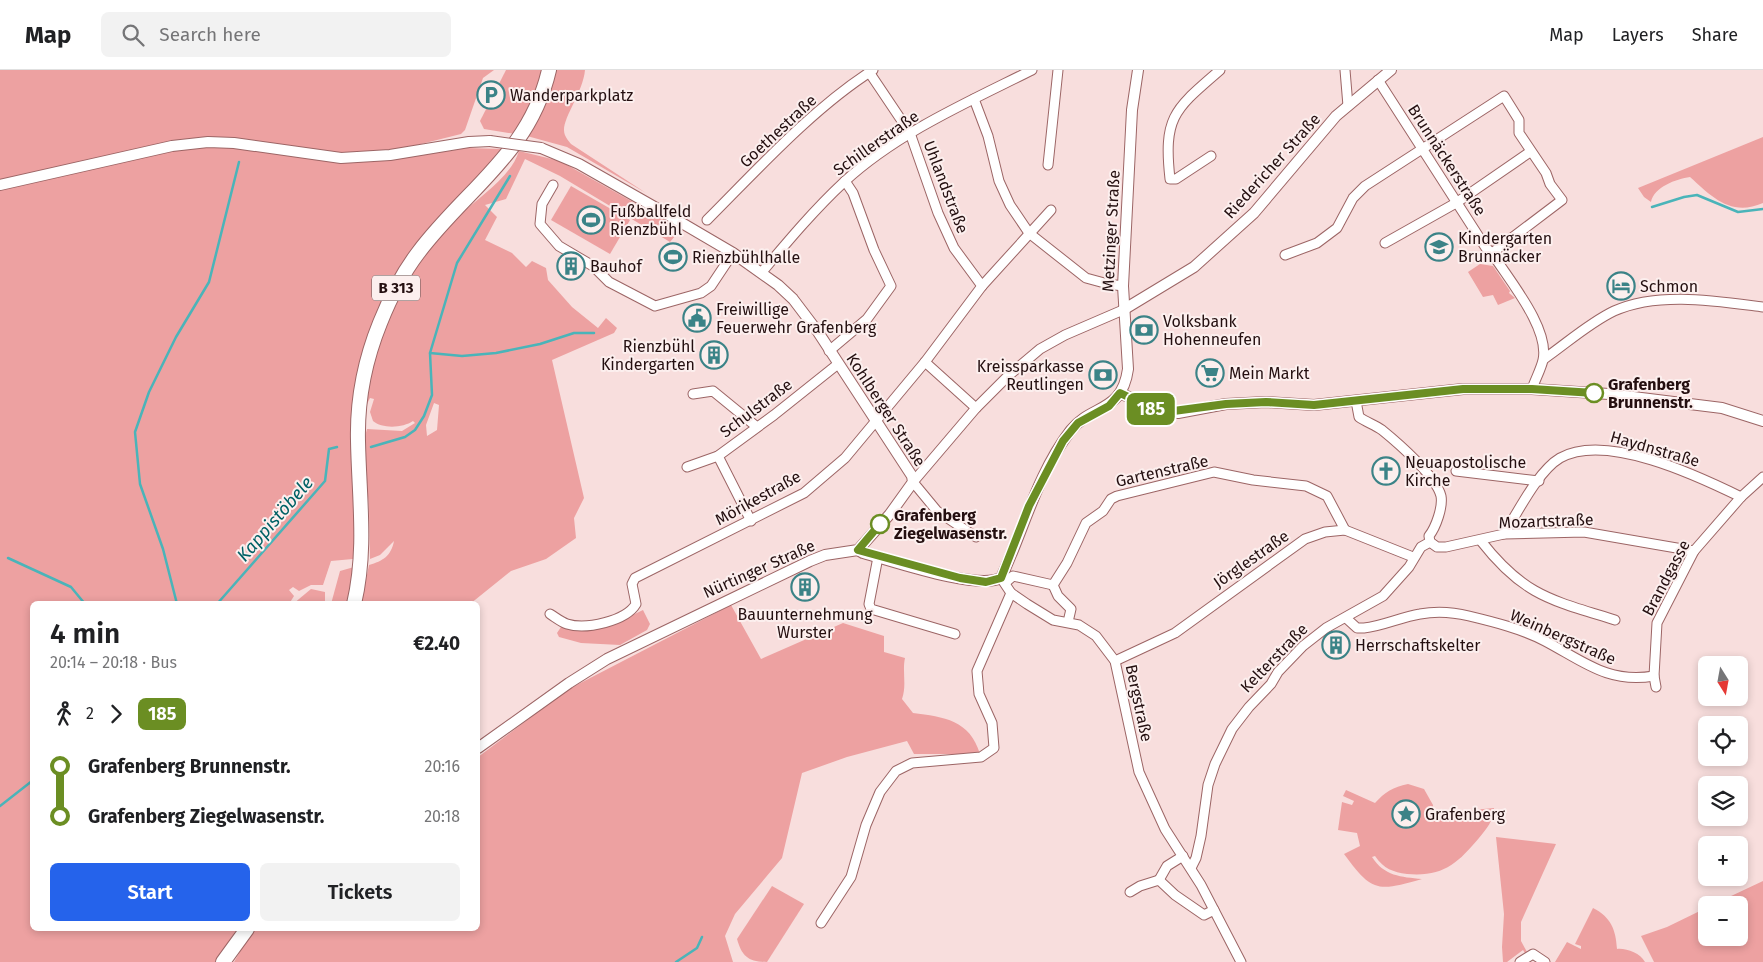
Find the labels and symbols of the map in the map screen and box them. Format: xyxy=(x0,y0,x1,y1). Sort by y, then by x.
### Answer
parking icon: Wanderparkplatz xyxy=(476,80,506,110)
place label: Wanderparkplatz xyxy=(510,86,633,105)
street label: Goethestraße xyxy=(736,91,820,171)
street label: Brunnäckerstraße xyxy=(1404,101,1490,219)
street label: Schillerstraße xyxy=(830,107,922,179)
street label: Riedericher Straße xyxy=(1220,109,1324,223)
street label: Uhlandstraße xyxy=(920,138,972,236)
street label: Metzinger Straße xyxy=(1098,170,1124,292)
place label: Fußballfeld Rienzbühl xyxy=(610,202,691,239)
sports icon: Fußballfeld Rienzbühl xyxy=(576,205,606,235)
place label: Kindergarten Brunnäcker xyxy=(1458,229,1552,266)
school or university icon: Kindergarten Brunnäcker xyxy=(1424,232,1454,262)
sports icon: Rienzbühlhalle xyxy=(658,242,688,272)
place label: Rienzbühlhalle xyxy=(692,248,800,267)
building icon: Bauhof xyxy=(556,251,586,281)
place label: Bauhof xyxy=(590,257,643,276)
hotel icon: Schmon xyxy=(1606,271,1636,301)
road number: B 313 xyxy=(372,276,420,300)
place label: Schmon xyxy=(1640,277,1698,296)
place label: Freiwillige Feuerwehr Grafenberg xyxy=(716,300,877,337)
public building icon: Freiwillige Feuerwehr Grafenberg xyxy=(682,303,712,333)
place label: Volksbank Hohenneufen xyxy=(1163,312,1261,349)
bank icon: Volksbank Hohenneufen xyxy=(1129,315,1159,345)
place label: Rienzbühl Kindergarten xyxy=(601,337,695,374)
building icon: Rienzbühl Kindergarten xyxy=(699,340,729,370)
street label: Kohlberger Straße xyxy=(842,350,930,470)
place label: Kreissparkasse Reutlingen xyxy=(977,357,1084,394)
supermarket icon: Mein Markt xyxy=(1195,358,1225,388)
bank icon: Kreissparkasse Reutlingen xyxy=(1088,360,1118,390)
place label: Mein Markt xyxy=(1229,364,1310,383)
street label: Schulstraße xyxy=(716,375,796,441)
place label: Grafenberg Brunnenstr. xyxy=(1608,375,1693,412)
marker: Grafenberg Brunnenstr. xyxy=(1584,383,1604,403)
line badge: 185 xyxy=(1122,393,1180,425)
street label: Haydnstraße xyxy=(1608,427,1702,471)
street label: Gartenstraße xyxy=(1114,451,1210,491)
place label: Neuapostolische Kirche xyxy=(1405,453,1526,490)
church icon: Neuapostolische Kirche xyxy=(1371,456,1401,486)
street label: Mörikestraße xyxy=(712,467,804,529)
water label: Kappistöbele xyxy=(232,472,318,566)
place label: Grafenberg Ziegelwasenstr. xyxy=(894,506,1007,543)
street label: Mozartstraße xyxy=(1498,510,1594,532)
marker: Grafenberg Ziegelwasenstr. xyxy=(870,514,890,534)
street label: Jörglestraße xyxy=(1210,526,1292,592)
street label: Nürtinger Straße xyxy=(700,536,818,602)
street label: Brandgasse xyxy=(1638,537,1694,619)
building icon: Bauunternehmung Wurster xyxy=(790,572,820,602)
place label: Bauunternehmung Wurster xyxy=(737,605,873,642)
street label: Weinbergstraße xyxy=(1507,605,1619,669)
street label: Kelterstraße xyxy=(1236,620,1312,696)
building icon: Herrschaftskelter xyxy=(1321,630,1351,660)
place label: Herrschaftskelter xyxy=(1355,636,1481,655)
north arrow xyxy=(1698,656,1748,706)
street label: Bergstraße xyxy=(1122,663,1156,743)
place icon: Grafenberg xyxy=(1391,799,1421,829)
place label: Grafenberg xyxy=(1425,805,1506,824)

